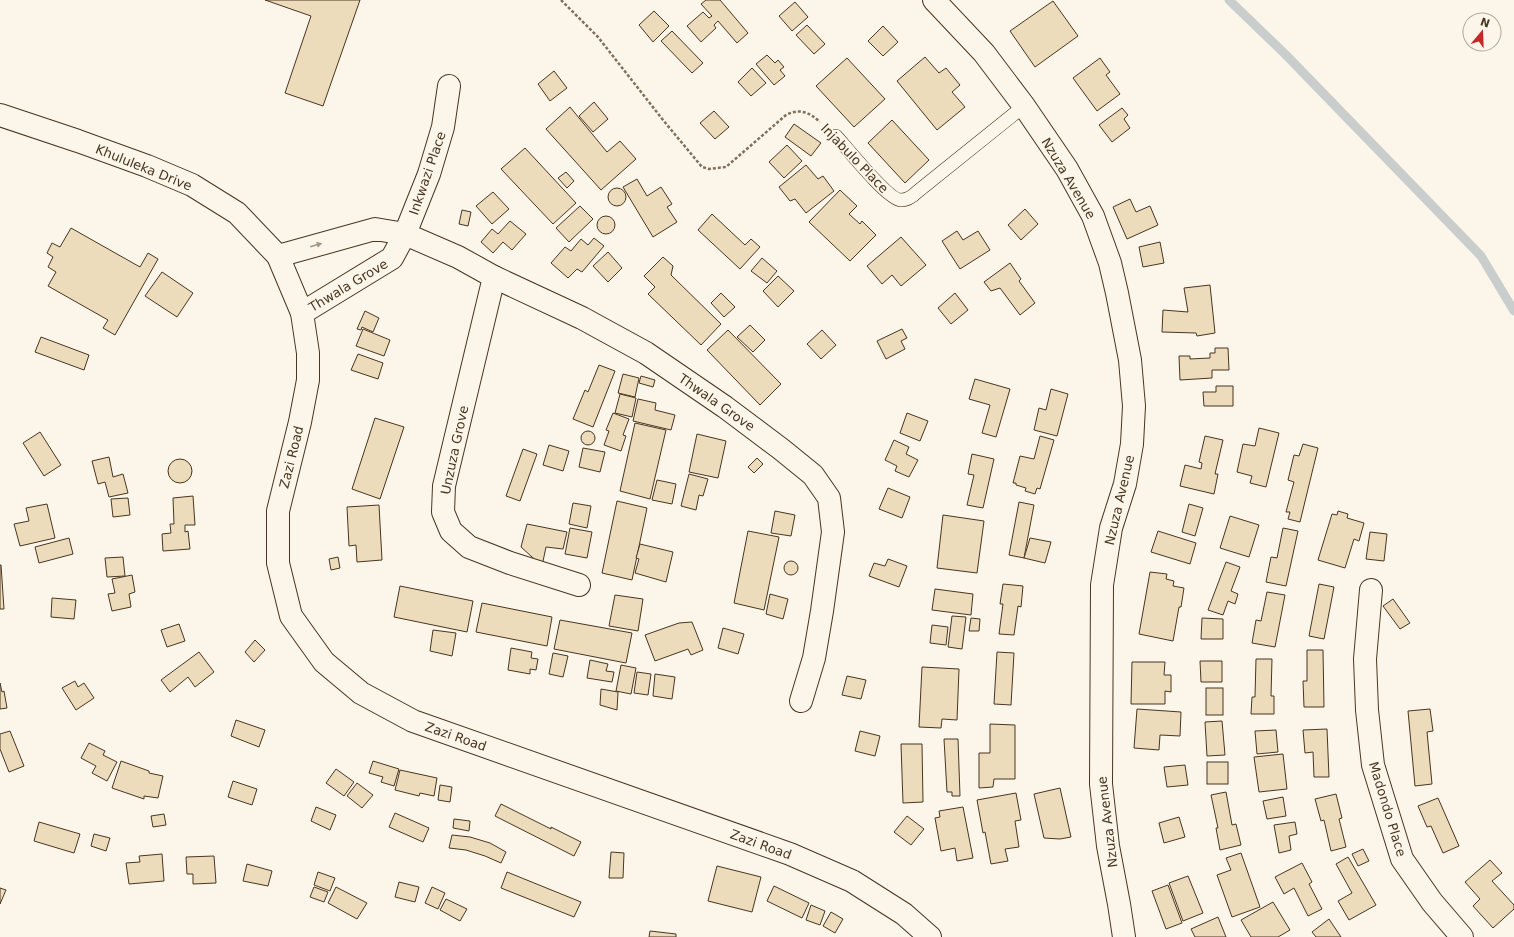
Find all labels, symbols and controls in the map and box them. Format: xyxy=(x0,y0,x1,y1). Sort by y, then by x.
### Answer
north arrow xyxy=(1462,12,1502,52)
text: N xyxy=(1479,15,1492,31)
street label: Injabulo Place xyxy=(818,121,891,196)
street label: Inkwazi Place xyxy=(406,129,449,217)
street label: Nzuza Avenue xyxy=(1038,135,1099,222)
street label: Khululeka Drive xyxy=(93,141,194,194)
one-way arrow xyxy=(310,242,322,248)
street label: Thwala Grove xyxy=(305,256,390,315)
street label: Thwala Grove xyxy=(675,370,758,434)
street label: Unzuza Grove xyxy=(438,404,471,496)
street label: Zazi Road xyxy=(276,424,307,490)
street label: Nzuza Avenue xyxy=(1102,454,1137,547)
street label: Zazi Road xyxy=(423,719,489,754)
street label: Madondo Place xyxy=(1366,760,1409,858)
street label: Nzuza Avenue xyxy=(1094,775,1121,869)
street label: Zazi Road xyxy=(728,826,793,862)

